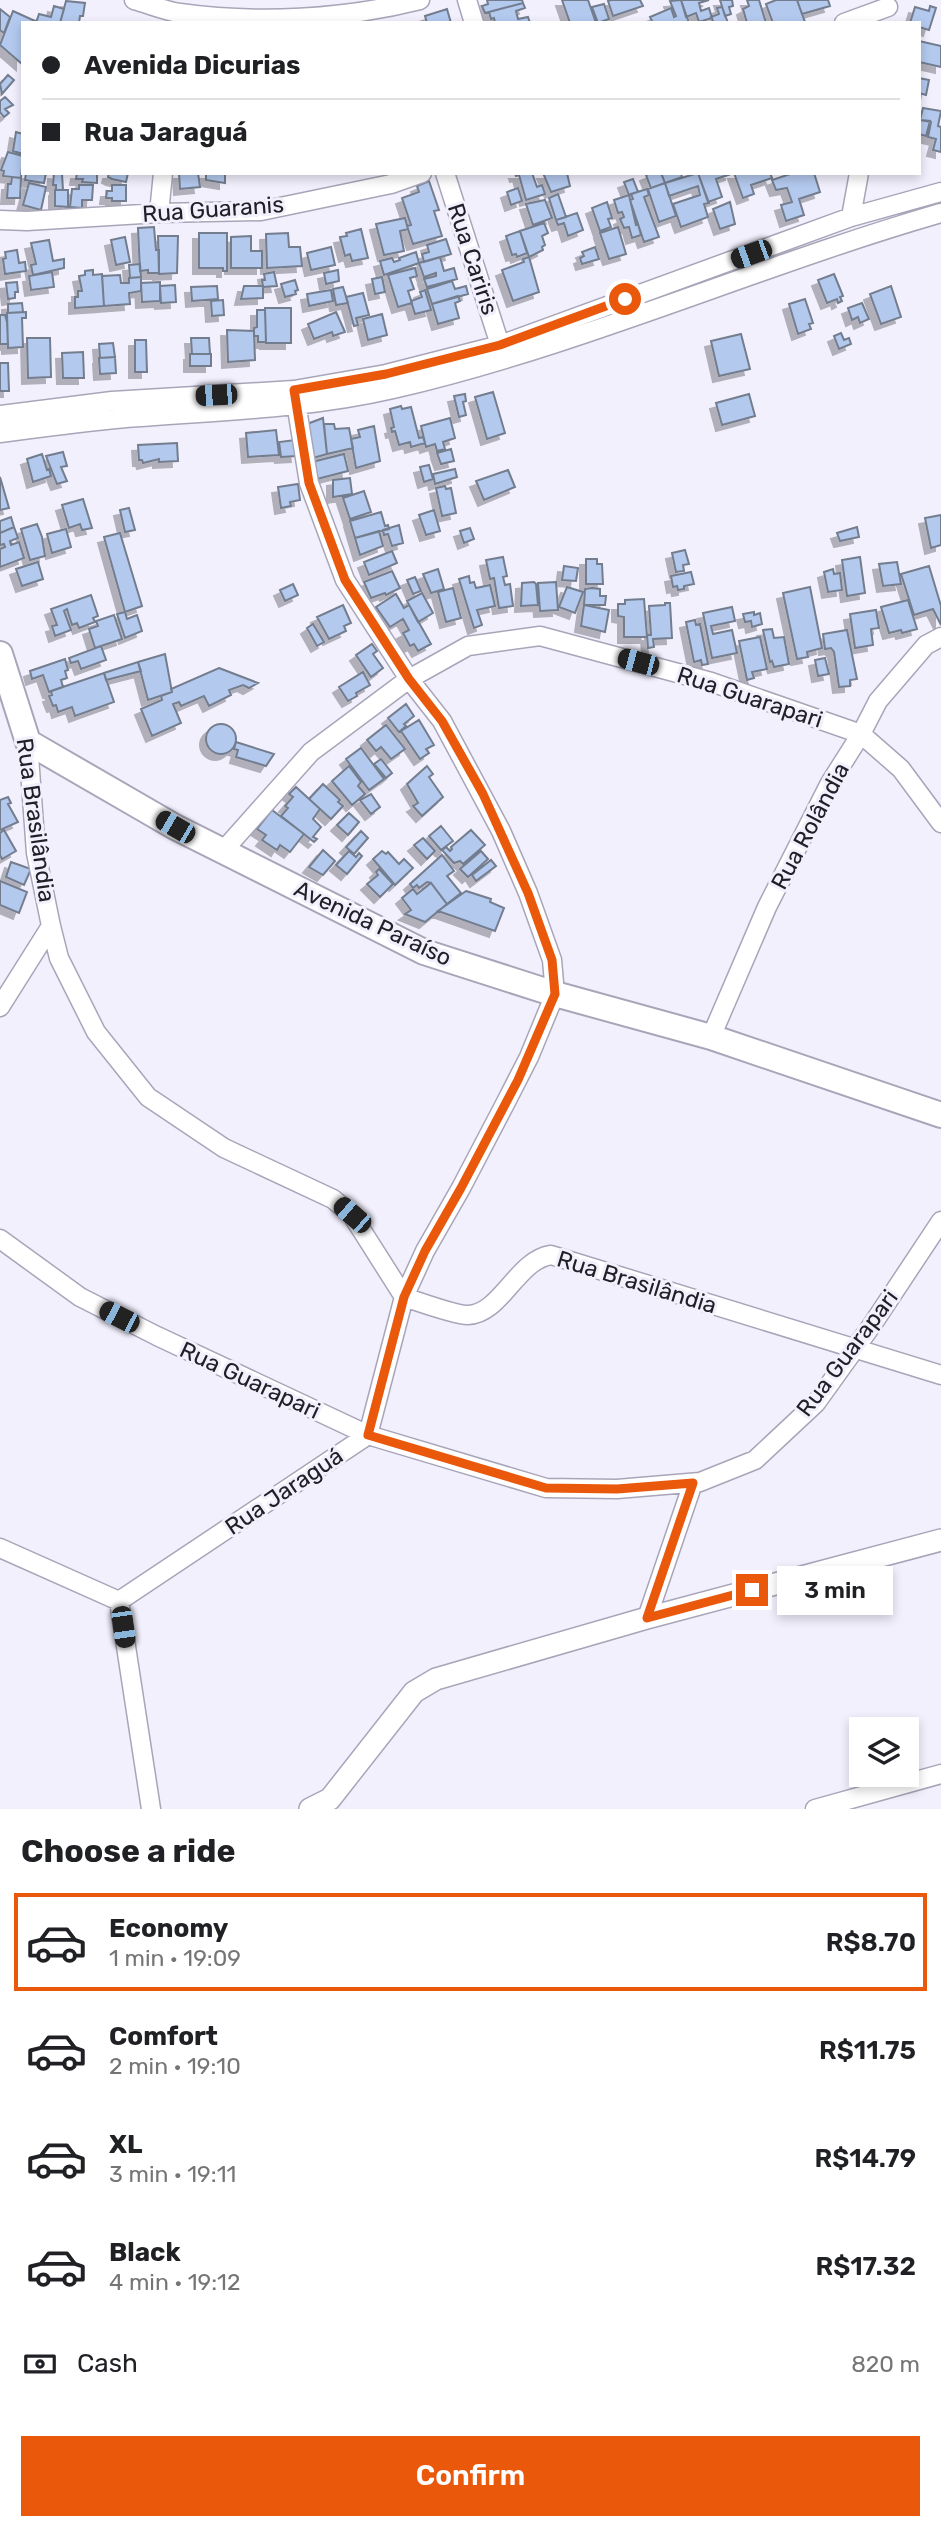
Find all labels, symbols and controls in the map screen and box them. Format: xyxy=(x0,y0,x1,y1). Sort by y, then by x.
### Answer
text: Avenida Dicurias xyxy=(84,50,300,81)
text: Rua Jaraguá xyxy=(84,117,248,148)
street label: Rua Guaranis xyxy=(141,190,285,228)
street label: Rua Cariris xyxy=(442,200,504,318)
car xyxy=(728,237,775,271)
route start xyxy=(609,283,641,315)
car xyxy=(195,383,238,407)
car xyxy=(615,646,662,678)
street label: Rua Guarapari xyxy=(674,660,826,734)
street label: Rua Brasilândia xyxy=(11,736,61,904)
street label: Rua Rolândia xyxy=(765,758,855,894)
car xyxy=(152,807,199,847)
street label: Avenida Paraíso xyxy=(290,874,456,972)
car xyxy=(330,1193,375,1237)
street label: Rua Brasilândia xyxy=(554,1244,720,1320)
street label: Rua Guarapari xyxy=(790,1284,904,1422)
car xyxy=(96,1298,143,1336)
street label: Rua Guarapari xyxy=(175,1335,325,1425)
street label: Rua Jaraguá xyxy=(220,1441,348,1541)
callout: 3 min xyxy=(776,1566,892,1614)
route end xyxy=(736,1574,768,1606)
text: 3 min xyxy=(804,1576,866,1604)
car xyxy=(110,1605,137,1649)
map controls xyxy=(849,1717,919,1787)
button: layers xyxy=(849,1717,919,1787)
text: Choose a ride xyxy=(21,1832,235,1870)
icon: car xyxy=(25,1911,88,1974)
text: Economy xyxy=(109,1913,228,1944)
text: R$8.70 xyxy=(826,1927,916,1958)
text: 1 min · 19:09 xyxy=(109,1944,241,1972)
icon: car xyxy=(25,2019,88,2082)
text: Comfort xyxy=(109,2021,218,2052)
text: R$11.75 xyxy=(819,2035,916,2066)
text: 2 min · 19:10 xyxy=(109,2052,241,2080)
icon: car xyxy=(25,2127,88,2190)
text: XL xyxy=(109,2129,142,2160)
text: R$14.79 xyxy=(814,2143,916,2174)
text: 3 min · 19:11 xyxy=(109,2160,236,2188)
icon: car xyxy=(25,2235,88,2298)
text: Black xyxy=(109,2237,181,2268)
text: R$17.32 xyxy=(815,2251,916,2282)
text: 4 min · 19:12 xyxy=(109,2268,240,2296)
icon: cash xyxy=(21,2345,59,2383)
text: Cash xyxy=(77,2348,138,2379)
text: 820 m xyxy=(851,2350,920,2378)
button: Confirm xyxy=(21,2436,920,2516)

